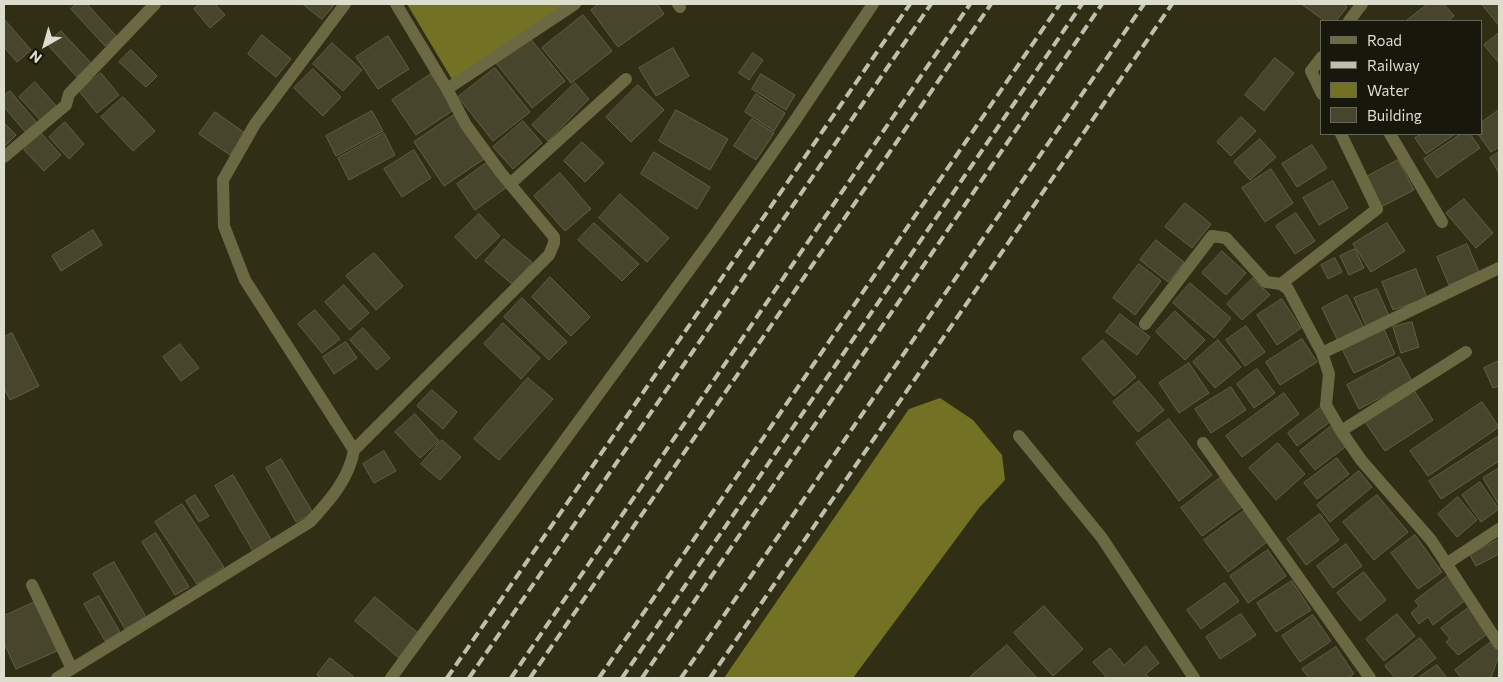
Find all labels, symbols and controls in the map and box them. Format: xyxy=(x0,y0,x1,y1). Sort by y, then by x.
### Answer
north arrow xyxy=(20,20,70,70)
legend xyxy=(1320,20,1483,135)
text: Road xyxy=(1367,31,1402,49)
text: N xyxy=(26,47,45,67)
text: Railway xyxy=(1367,56,1420,74)
text: Water xyxy=(1367,81,1409,99)
text: Building xyxy=(1367,106,1422,124)

